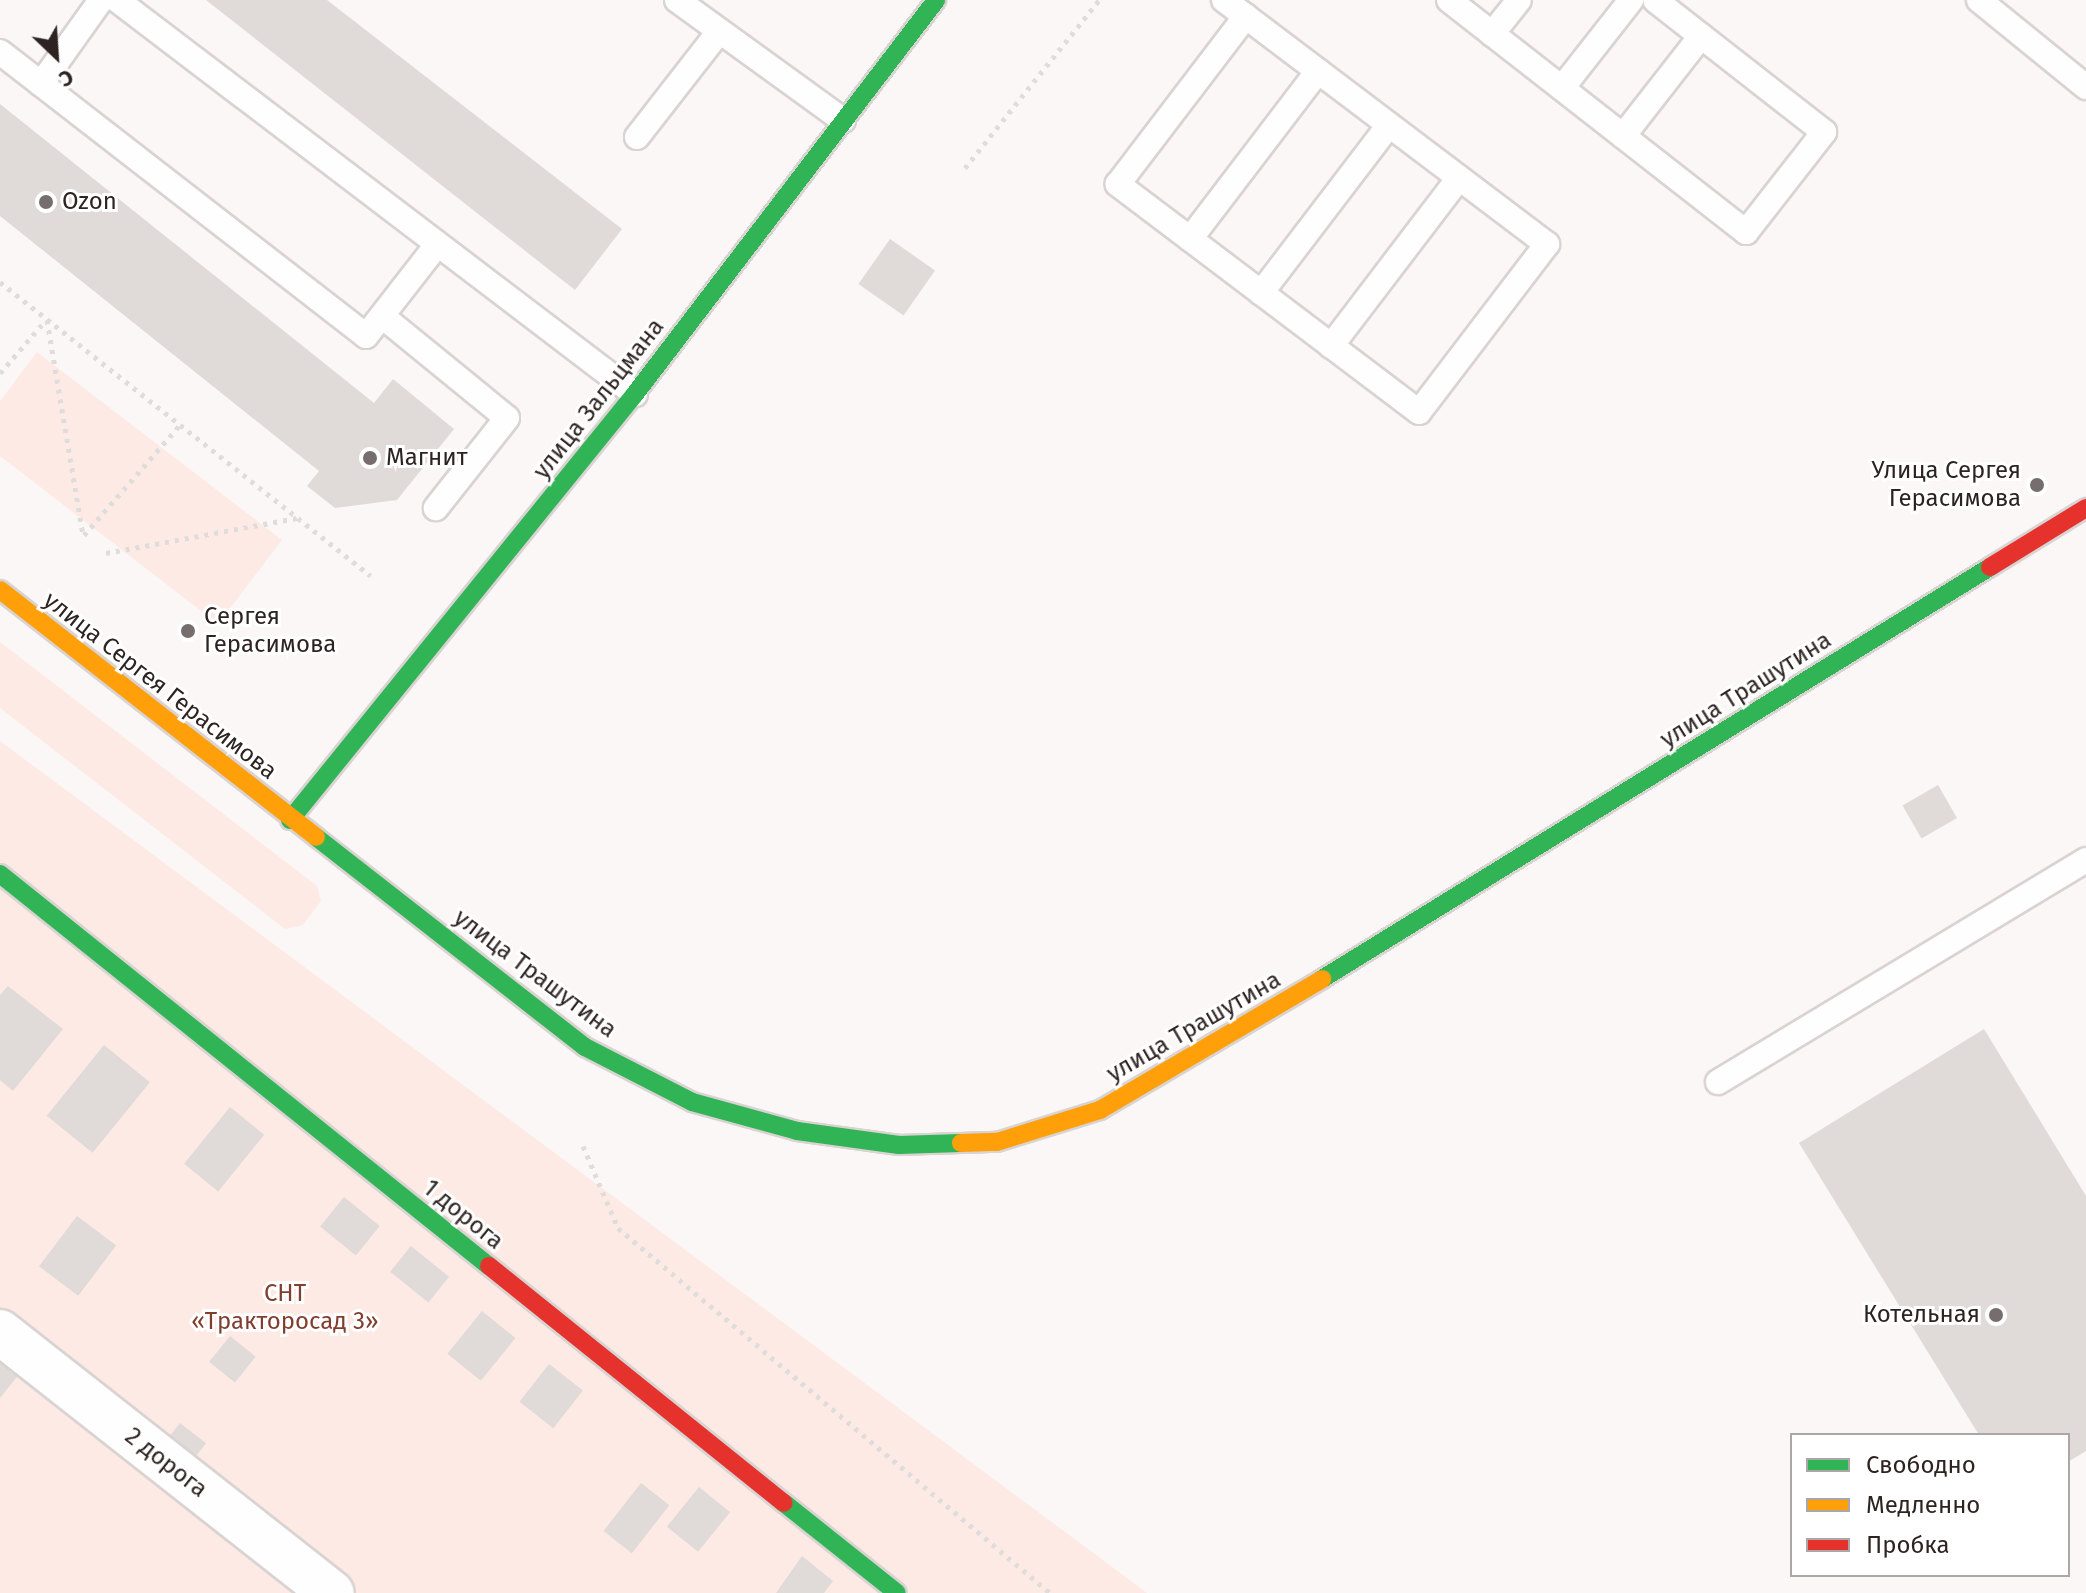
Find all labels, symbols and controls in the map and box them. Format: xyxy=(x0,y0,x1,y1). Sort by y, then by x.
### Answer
north arrow xyxy=(16,16,96,96)
text: С xyxy=(55,63,78,93)
place label: Ozon xyxy=(62,188,117,216)
marker: Ozon xyxy=(37,193,55,211)
street label: улица Зальцмана xyxy=(527,313,671,485)
place label: Магнит xyxy=(386,444,467,472)
marker: Магнит xyxy=(361,449,379,467)
place label: Улица Сергея Герасимова xyxy=(1872,457,2021,513)
marker: Улица Сергея Герасимова xyxy=(2028,476,2046,494)
street label: улица Сергея Герасимова xyxy=(38,586,282,786)
place label: Сергея Герасимова xyxy=(204,603,336,659)
marker: Сергея Герасимова xyxy=(179,622,197,640)
street label: улица Трашутина xyxy=(1655,626,1837,754)
street label: улица Трашутина xyxy=(448,903,622,1045)
street label: улица Трашутина xyxy=(1102,965,1286,1089)
street label: 1 дорога xyxy=(417,1174,509,1256)
park label: СНТ «Тракторосад 3» xyxy=(191,1280,379,1336)
place label: Котельная xyxy=(1863,1301,1980,1329)
marker: Котельная xyxy=(1987,1306,2005,1324)
street label: 2 дорога xyxy=(119,1422,213,1504)
legend xyxy=(1790,1433,2070,1577)
text: Свободно xyxy=(1866,1451,1976,1479)
text: Медленно xyxy=(1866,1491,1980,1519)
text: Пробка xyxy=(1866,1531,1950,1559)

